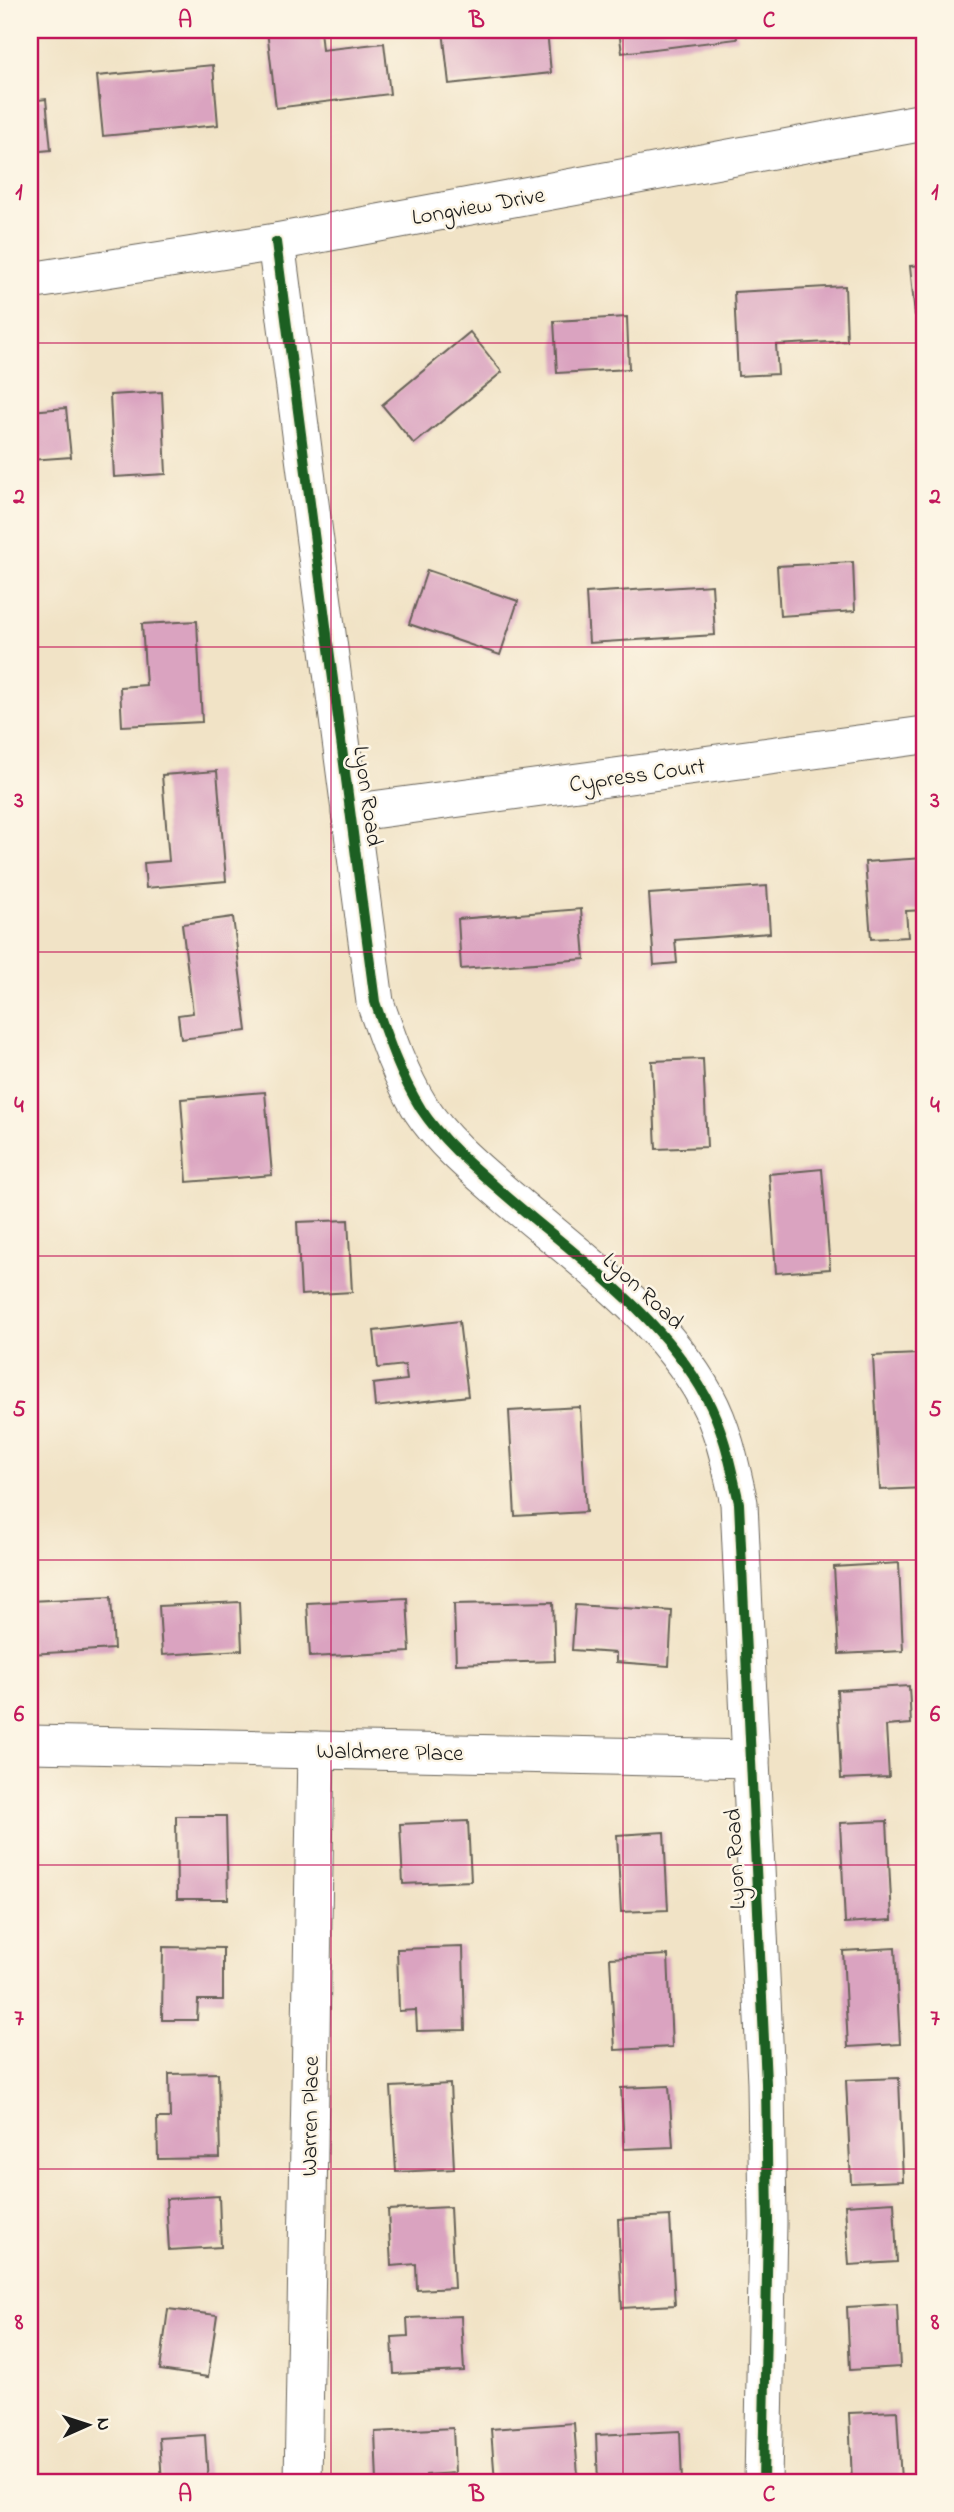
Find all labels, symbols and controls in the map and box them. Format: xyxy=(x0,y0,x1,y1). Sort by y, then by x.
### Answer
text: A xyxy=(178,5,192,38)
text: B xyxy=(468,5,485,38)
text: C xyxy=(763,5,776,38)
text: 1 xyxy=(15,177,23,210)
text: 1 xyxy=(931,177,939,210)
street label: Longview Drive xyxy=(409,179,548,236)
text: 2 xyxy=(12,481,25,514)
text: 2 xyxy=(928,481,941,514)
street label: Lyon Road xyxy=(341,744,390,849)
street label: Cypress Court xyxy=(567,751,708,804)
text: 3 xyxy=(13,785,24,818)
text: 3 xyxy=(929,785,940,818)
text: 4 xyxy=(14,1090,24,1123)
text: 4 xyxy=(930,1090,940,1123)
street label: Lyon Road xyxy=(593,1245,691,1340)
text: 5 xyxy=(12,1394,26,1427)
text: 5 xyxy=(928,1394,942,1427)
text: 6 xyxy=(14,1699,25,1732)
text: 6 xyxy=(930,1699,941,1732)
street label: Waldmere Place xyxy=(316,1736,464,1771)
street label: Lyon Road xyxy=(717,1807,758,1910)
text: 7 xyxy=(14,2003,24,2036)
text: 7 xyxy=(930,2003,940,2036)
street label: Warren Place xyxy=(294,2055,329,2177)
text: 8 xyxy=(14,2307,24,2340)
text: 8 xyxy=(930,2307,940,2340)
north arrow xyxy=(52,2390,122,2460)
text: N xyxy=(89,2417,116,2432)
text: A xyxy=(178,2479,192,2512)
text: B xyxy=(468,2479,485,2512)
text: C xyxy=(763,2479,776,2512)

